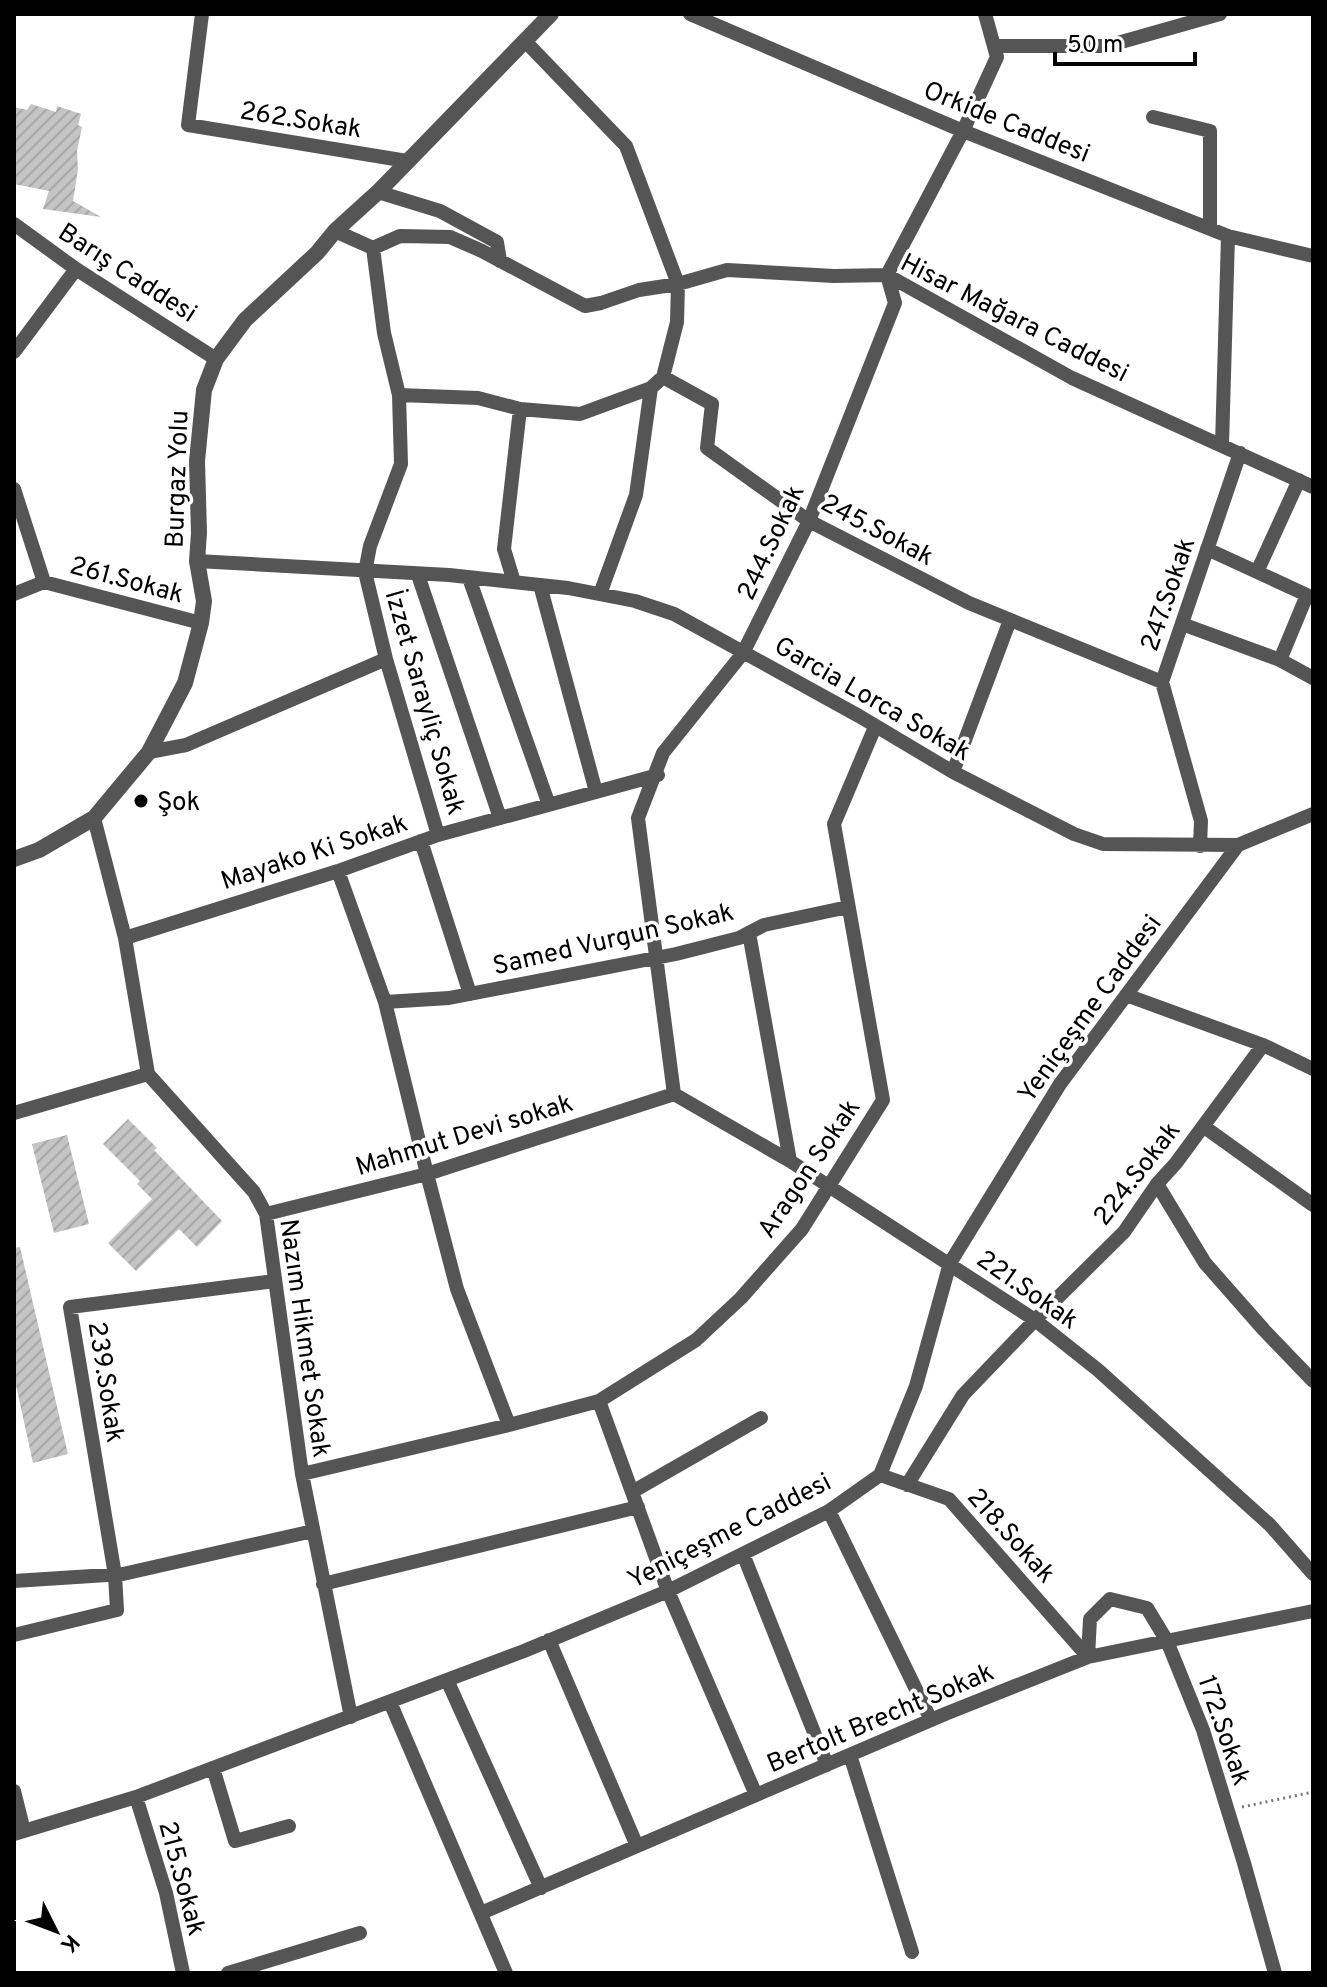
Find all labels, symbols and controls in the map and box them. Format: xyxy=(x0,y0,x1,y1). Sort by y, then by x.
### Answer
scale bar xyxy=(1055,16,1195,66)
text: 50 m xyxy=(1067,31,1123,61)
street label: Orkide Caddesi xyxy=(918,75,1094,172)
street label: 262.Sokak xyxy=(237,96,364,147)
street label: Barış Caddesi xyxy=(51,217,202,331)
street label: Hisar Mağara Caddesi xyxy=(894,247,1134,391)
street label: Burgaz Yolu xyxy=(160,409,197,549)
street label: 244.Sokak xyxy=(731,480,813,606)
street label: 245.Sokak xyxy=(815,488,939,575)
street label: 247.Sokak xyxy=(1135,534,1204,656)
street label: 261.Sokak xyxy=(66,550,187,612)
street label: İzzet Sarayliç Sokak xyxy=(376,586,472,819)
street label: Garcia Lorca Sokak xyxy=(767,630,976,770)
place label: Şok xyxy=(157,787,200,820)
marker: Şok xyxy=(132,792,150,810)
street label: Mayako Ki Sokak xyxy=(217,808,412,899)
street label: Samed Vurgun Sokak xyxy=(490,897,737,984)
street label: Yeniçeşme Caddesi xyxy=(1012,909,1170,1110)
street label: Mahmut Devi sokak xyxy=(352,1088,577,1185)
street label: Aragon Sokak xyxy=(751,1093,869,1245)
street label: 224.Sokak xyxy=(1087,1116,1189,1233)
street label: Nazım Hikmet Sokak xyxy=(270,1217,337,1460)
street label: 221.Sokak xyxy=(969,1244,1084,1338)
street label: 239.Sokak xyxy=(79,1319,130,1445)
street label: Yeniçeşme Caddesi xyxy=(623,1467,837,1598)
street label: 218.Sokak xyxy=(959,1482,1062,1591)
street label: Bertolt Brecht Sokak xyxy=(763,1657,999,1782)
street label: 172.Sokak xyxy=(1188,1671,1257,1790)
street label: 215.Sokak xyxy=(149,1818,212,1940)
north arrow xyxy=(16,1891,96,1971)
text: K xyxy=(54,1928,84,1958)

